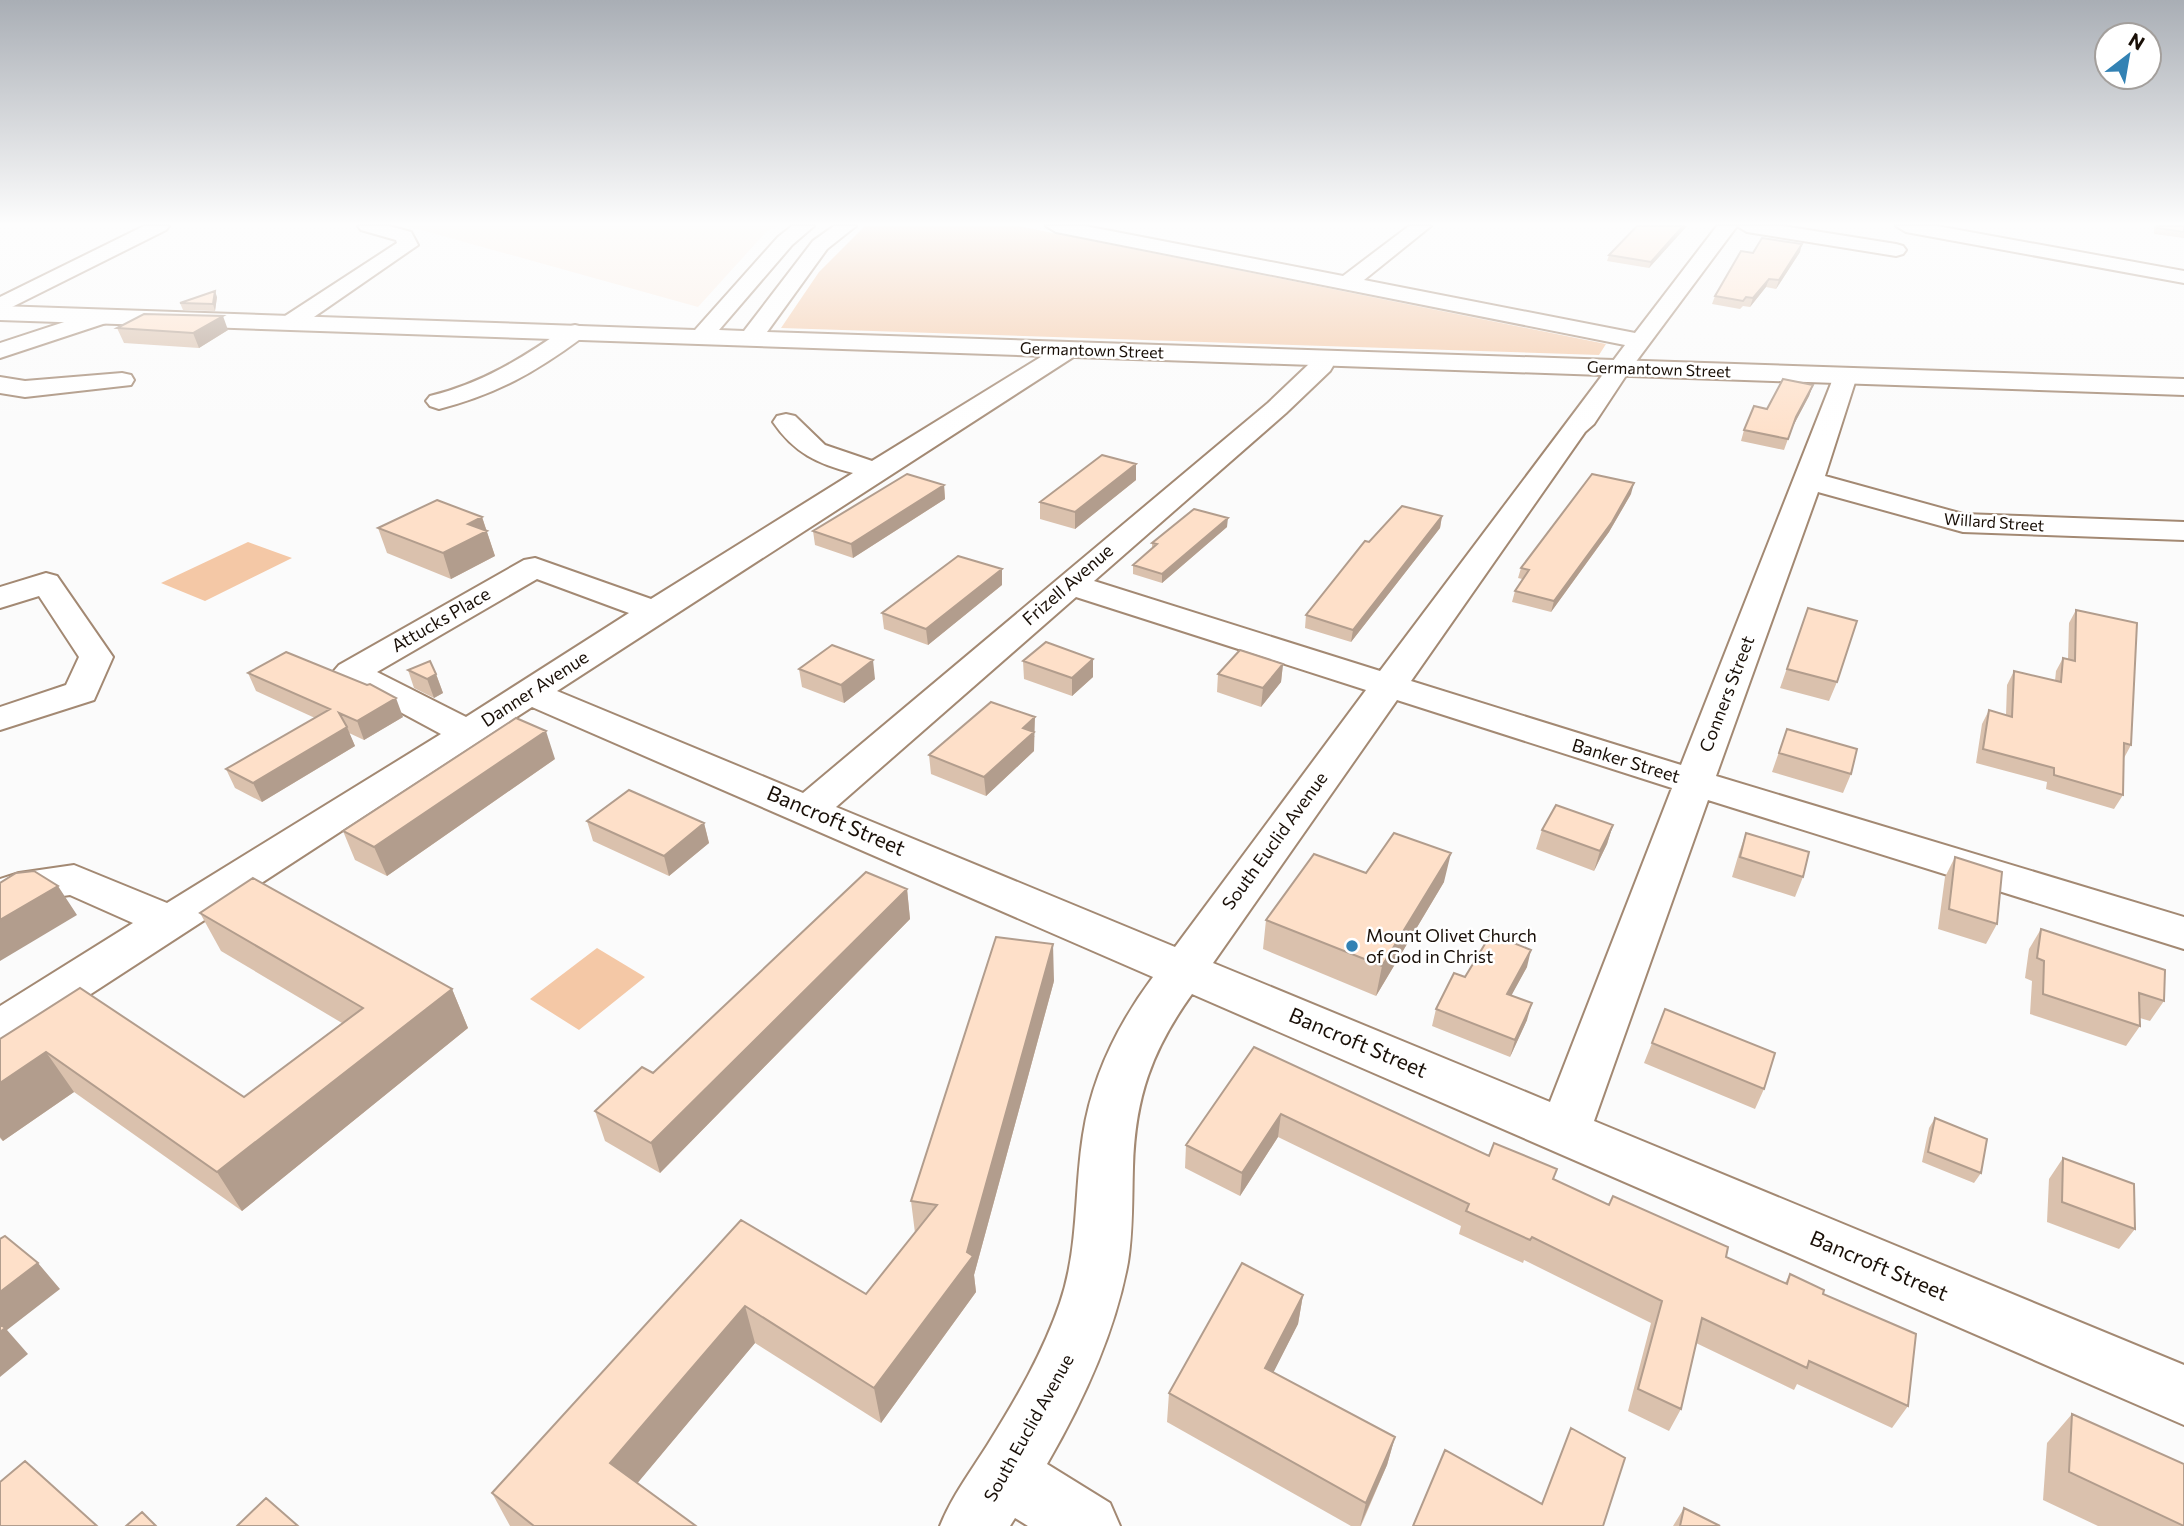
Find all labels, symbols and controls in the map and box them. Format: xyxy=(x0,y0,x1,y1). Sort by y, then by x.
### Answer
north arrow xyxy=(2093,21,2163,91)
text: N xyxy=(2125,27,2149,55)
street label: Germantown Street xyxy=(1020,337,1165,362)
street label: Germantown Street xyxy=(1587,356,1732,381)
street label: Willard Street xyxy=(1943,509,2045,535)
street label: Frizell Avenue xyxy=(1018,539,1117,630)
street label: Attucks Place xyxy=(387,582,494,656)
street label: Conners Street xyxy=(1694,632,1758,755)
street label: Danner Avenue xyxy=(477,645,592,731)
street label: Banker Street xyxy=(1570,733,1683,787)
street label: South Euclid Avenue xyxy=(1217,767,1332,914)
street label: Bancroft Street xyxy=(764,779,909,860)
place label: Mount Olivet Church of God in Christ xyxy=(1366,924,1537,967)
marker: Mount Olivet Church of God in Christ xyxy=(1344,938,1360,954)
street label: Bancroft Street xyxy=(1286,1001,1431,1082)
street label: Bancroft Street xyxy=(1807,1224,1952,1305)
street label: South Euclid Avenue xyxy=(978,1350,1078,1505)

